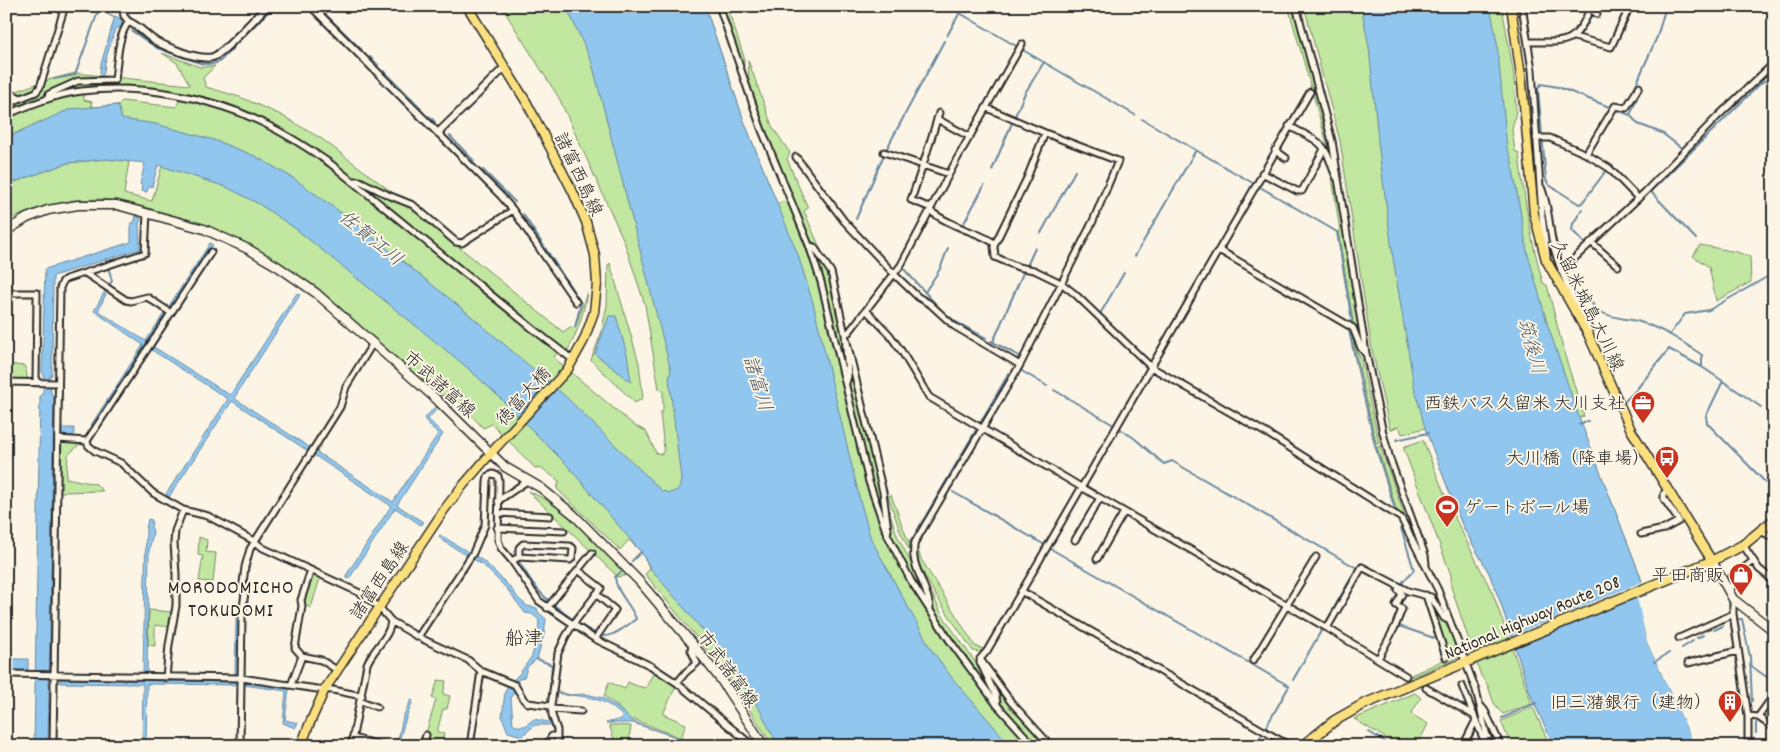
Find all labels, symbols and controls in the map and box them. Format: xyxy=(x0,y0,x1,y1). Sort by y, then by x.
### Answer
street label: 諸富西島線 xyxy=(546,129,607,221)
water label: 佐賀江川 xyxy=(332,205,408,274)
street label: 久留米城島大川線 xyxy=(1543,236,1629,376)
water label: 筑後川 xyxy=(1509,316,1550,378)
street label: 市武諸富線 xyxy=(397,346,480,425)
water label: 諸富川 xyxy=(734,353,777,415)
street label: 徳富大橋 xyxy=(491,363,558,433)
office icon: 西鉄バス久留米 大川支社 xyxy=(1630,390,1656,424)
place label: 西鉄バス久留米 大川支社 xyxy=(1424,393,1626,418)
bus stop icon: 大川橋（降車場） xyxy=(1654,445,1680,479)
place label: 大川橋（降車場） xyxy=(1506,448,1650,473)
sports icon: ゲートボール場 xyxy=(1434,494,1460,528)
place label: ゲートボール場 xyxy=(1464,497,1589,522)
street label: 諸富西島線 xyxy=(346,537,417,626)
shop icon: 平田商販 xyxy=(1728,562,1754,596)
place label: 平田商販 xyxy=(1652,565,1724,590)
street label: National Highway Route 208 xyxy=(1441,571,1625,668)
district label: MORODOMICHO TOKUDOMI xyxy=(168,575,294,626)
district label: 船津 xyxy=(505,627,543,654)
street label: 市武諸富線 xyxy=(689,627,763,714)
building icon: 旧三潴銀行（建物） xyxy=(1717,689,1743,723)
place label: 旧三潴銀行（建物） xyxy=(1550,692,1712,717)

